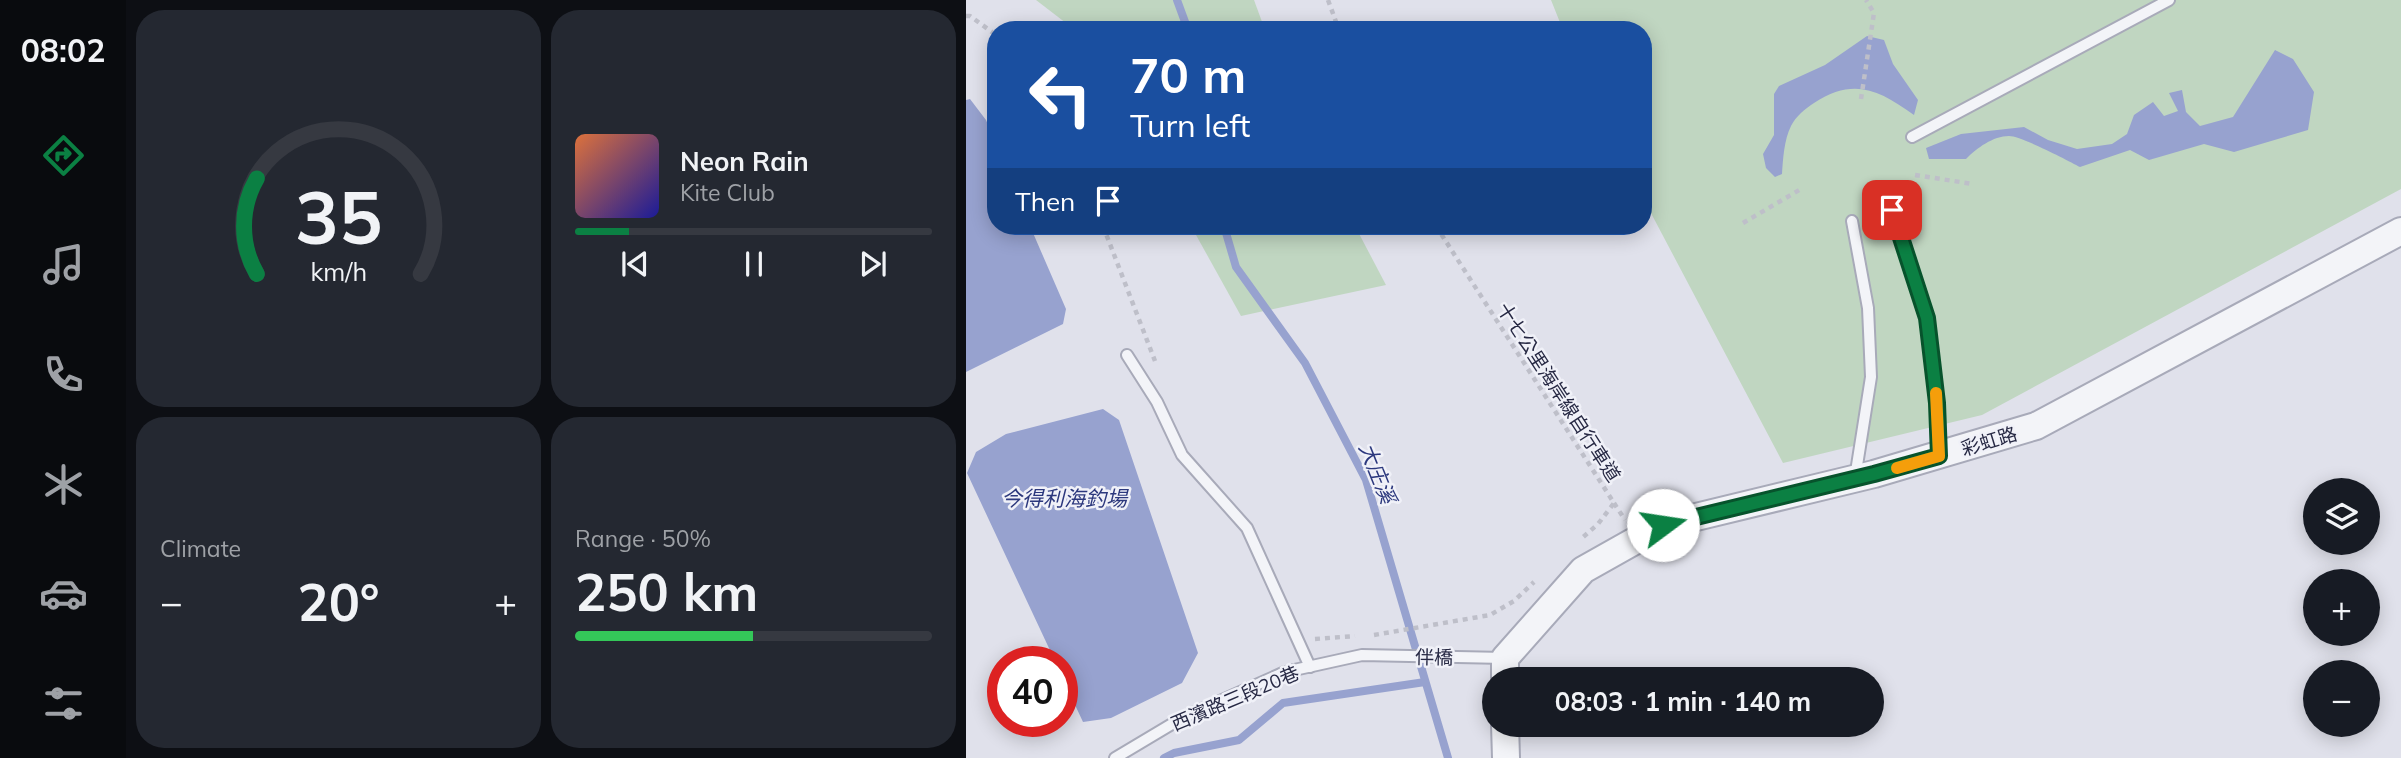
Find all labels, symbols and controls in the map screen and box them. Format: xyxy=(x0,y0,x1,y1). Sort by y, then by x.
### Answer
text: 08:02 xyxy=(21,30,105,70)
text: 70 m xyxy=(1130,44,1246,105)
icon: left xyxy=(1015,49,1106,140)
text: Turn left xyxy=(1130,105,1250,145)
icon: directions xyxy=(39,131,88,180)
text: Neon Rain xyxy=(680,145,809,178)
text: 35 xyxy=(295,172,382,263)
text: Kite Club xyxy=(680,178,775,207)
pin xyxy=(1862,180,1922,240)
icon: arrive xyxy=(1089,182,1127,220)
text: Then xyxy=(1015,185,1075,218)
icon: arrive xyxy=(1873,191,1911,229)
icon: music xyxy=(39,240,88,289)
icon: previous xyxy=(616,245,654,283)
icon: pause xyxy=(735,245,773,283)
icon: next xyxy=(854,245,892,283)
text: km/h xyxy=(310,256,367,287)
street label: 十七公里海岸線自行車道 xyxy=(1492,298,1626,486)
icon: phone xyxy=(39,350,88,399)
street label: 彩虹路 xyxy=(1958,421,2020,461)
water label: 大庄溪 xyxy=(1354,439,1403,510)
icon: climate xyxy=(39,460,88,509)
map controls xyxy=(2303,478,2380,737)
button: layers xyxy=(2303,478,2380,555)
water label: 今得利海釣場 xyxy=(1001,485,1129,511)
position arrow xyxy=(1626,488,1700,562)
text: Range · 50% xyxy=(575,524,711,553)
text: Climate xyxy=(160,534,241,563)
text: 250 km xyxy=(575,559,758,624)
icon: car xyxy=(39,569,88,618)
text: 20° xyxy=(297,569,380,634)
button: + xyxy=(2303,569,2380,646)
text: − xyxy=(160,578,183,626)
text: + xyxy=(494,578,517,626)
street label: 伴橋 xyxy=(1415,645,1453,669)
speed limit sign: 40 xyxy=(987,646,1078,737)
street label: 西濱路三段20巷 xyxy=(1167,660,1303,736)
button: − xyxy=(2303,660,2380,737)
icon: filters xyxy=(39,679,88,728)
text: 08:03 · 1 min · 140 m xyxy=(1555,685,1811,718)

